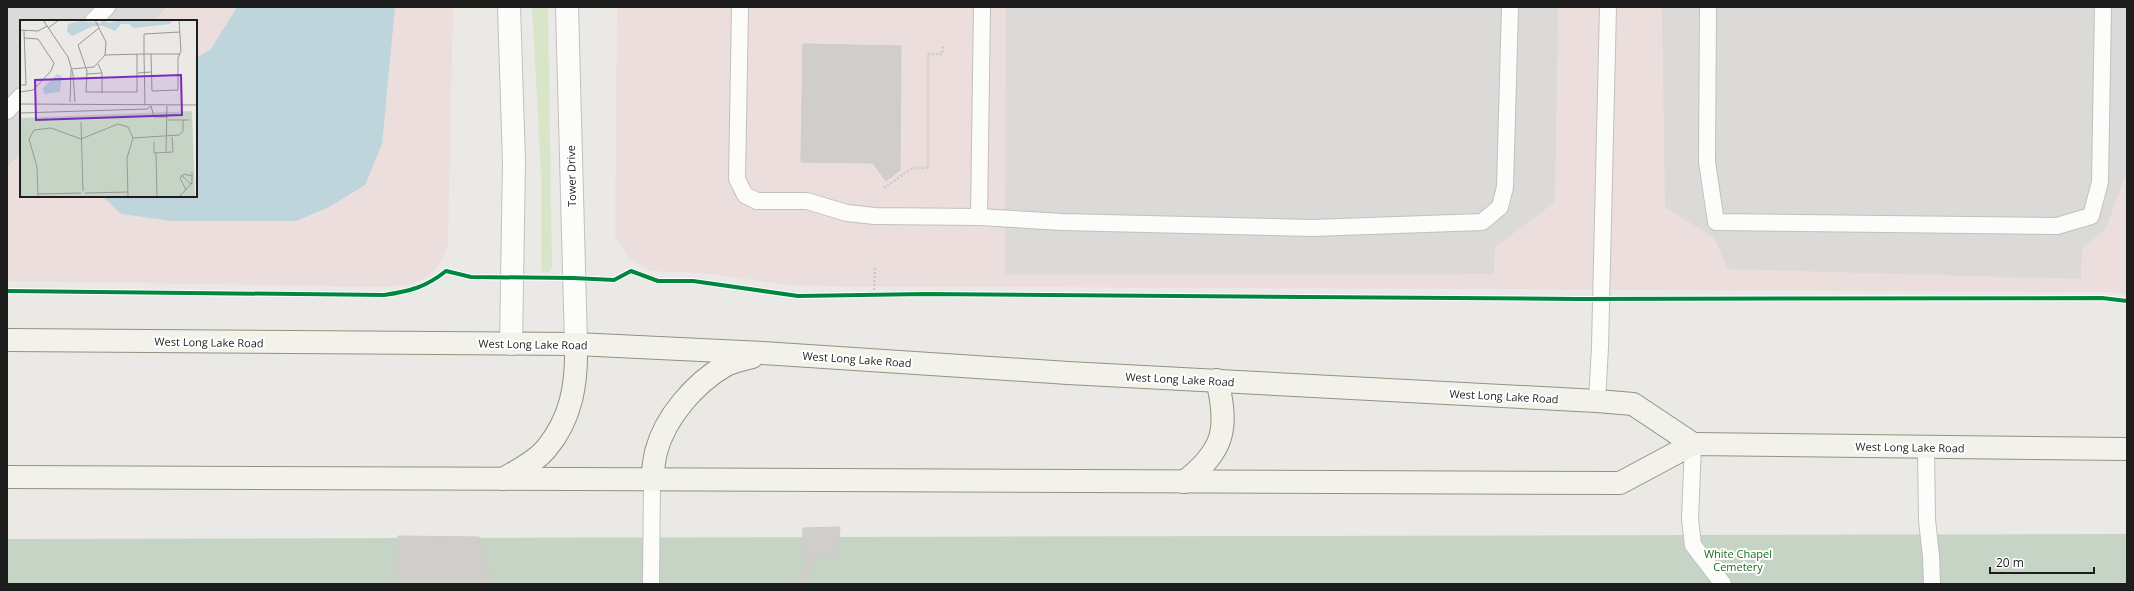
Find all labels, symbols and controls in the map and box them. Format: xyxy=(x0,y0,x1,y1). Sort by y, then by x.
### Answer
inset map xyxy=(20,20,197,197)
street label: Tower Drive xyxy=(563,145,579,207)
street label: West Long Lake Road xyxy=(154,334,264,350)
street label: West Long Lake Road xyxy=(478,336,588,352)
street label: West Long Lake Road xyxy=(802,348,912,370)
street label: West Long Lake Road xyxy=(1125,369,1235,389)
street label: West Long Lake Road xyxy=(1449,386,1559,406)
street label: West Long Lake Road xyxy=(1855,439,1965,455)
park label: White Chapel Cemetery xyxy=(1704,546,1772,574)
scale bar xyxy=(1990,549,2094,575)
text: 20 m xyxy=(1996,554,2024,571)

